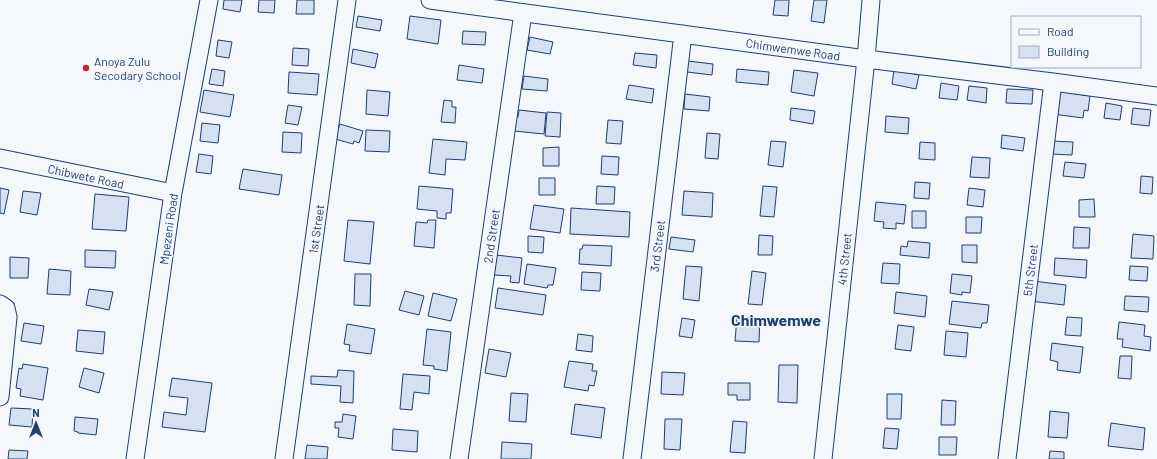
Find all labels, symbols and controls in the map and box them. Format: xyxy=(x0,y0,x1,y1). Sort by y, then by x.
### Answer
legend xyxy=(1011,16,1141,68)
text: Road xyxy=(1047,24,1074,38)
street label: Chimwemwe Road xyxy=(745,35,841,63)
text: Building xyxy=(1047,44,1089,58)
place label: Anoya Zulu Secodary School xyxy=(94,54,181,82)
marker: Anoya Zulu Secodary School xyxy=(81,63,91,73)
street label: Chibwete Road xyxy=(47,161,125,191)
street label: Mpezeni Road xyxy=(156,193,180,265)
street label: 1st Street xyxy=(306,204,326,254)
street label: 2nd Street xyxy=(480,208,502,264)
street label: 3rd Street xyxy=(647,219,667,273)
street label: 4th Street xyxy=(834,232,854,286)
street label: 5th Street xyxy=(1020,243,1040,297)
district label: Chimwemwe xyxy=(731,310,821,329)
north arrow xyxy=(16,403,56,443)
text: N xyxy=(32,406,40,419)

